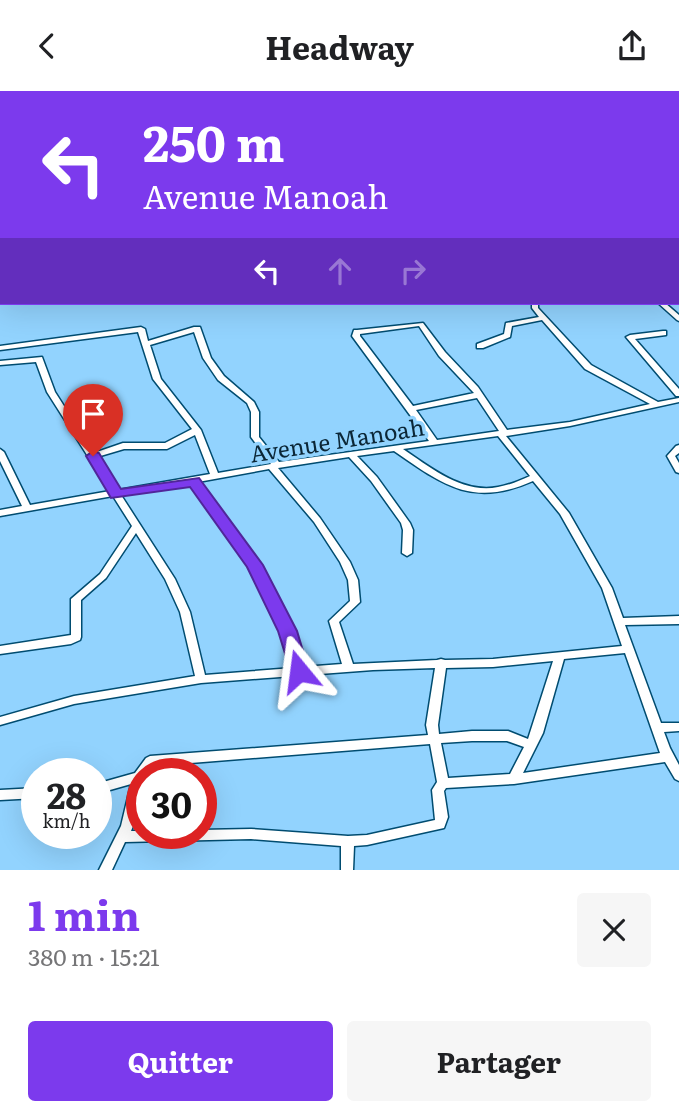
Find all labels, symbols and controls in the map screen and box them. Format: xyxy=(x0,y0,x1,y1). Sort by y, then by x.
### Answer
text: Headway xyxy=(265,22,414,70)
icon: back xyxy=(28,27,66,65)
icon: share xyxy=(613,27,651,65)
text: 250 m xyxy=(143,104,285,177)
icon: left xyxy=(28,119,119,210)
text: Avenue Manoah xyxy=(143,171,388,219)
icon: left xyxy=(248,252,286,290)
icon: ahead xyxy=(321,252,359,290)
icon: right xyxy=(394,252,432,290)
pin xyxy=(63,384,123,456)
icon: arrive xyxy=(74,395,112,433)
street label: Avenue Manoah xyxy=(247,408,427,470)
position arrow xyxy=(262,634,336,708)
speed limit sign: 30 xyxy=(126,758,217,849)
text: 28 xyxy=(47,768,86,820)
text: km/h xyxy=(43,807,90,834)
text: 1 min xyxy=(28,882,140,944)
button: close xyxy=(577,893,651,967)
text: 380 m · 15:21 xyxy=(28,939,160,973)
button: Quitter xyxy=(28,1021,333,1101)
button: Partager xyxy=(347,1021,651,1101)

